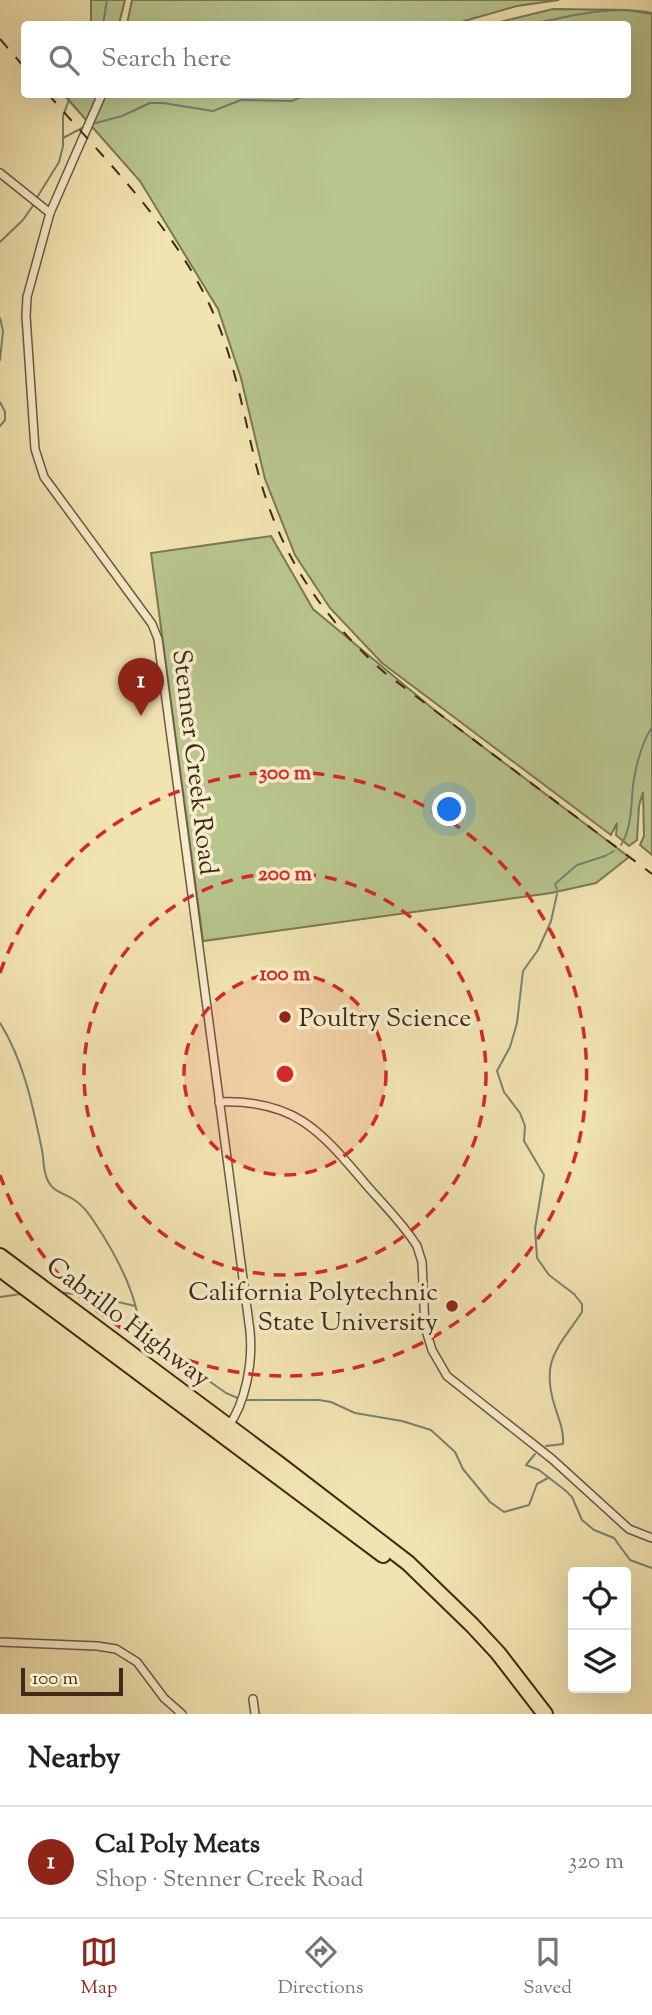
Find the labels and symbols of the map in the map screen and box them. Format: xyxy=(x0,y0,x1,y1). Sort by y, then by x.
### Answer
street label: Stenner Creek Road xyxy=(161,647,226,878)
pin: 1 xyxy=(118,658,164,716)
text: 300 m xyxy=(259,759,312,789)
your location xyxy=(432,792,466,826)
text: 200 m xyxy=(258,860,313,890)
text: 100 m xyxy=(260,960,311,990)
place label: Poultry Science xyxy=(299,1001,471,1038)
marker: Poultry Science xyxy=(277,1009,293,1025)
centre of rings xyxy=(273,1062,297,1086)
street label: Cabrillo Highway xyxy=(38,1249,217,1397)
place label: California Polytechnic State University xyxy=(188,1275,438,1342)
marker: California Polytechnic State University xyxy=(444,1298,460,1314)
scale bar xyxy=(21,1665,122,1697)

